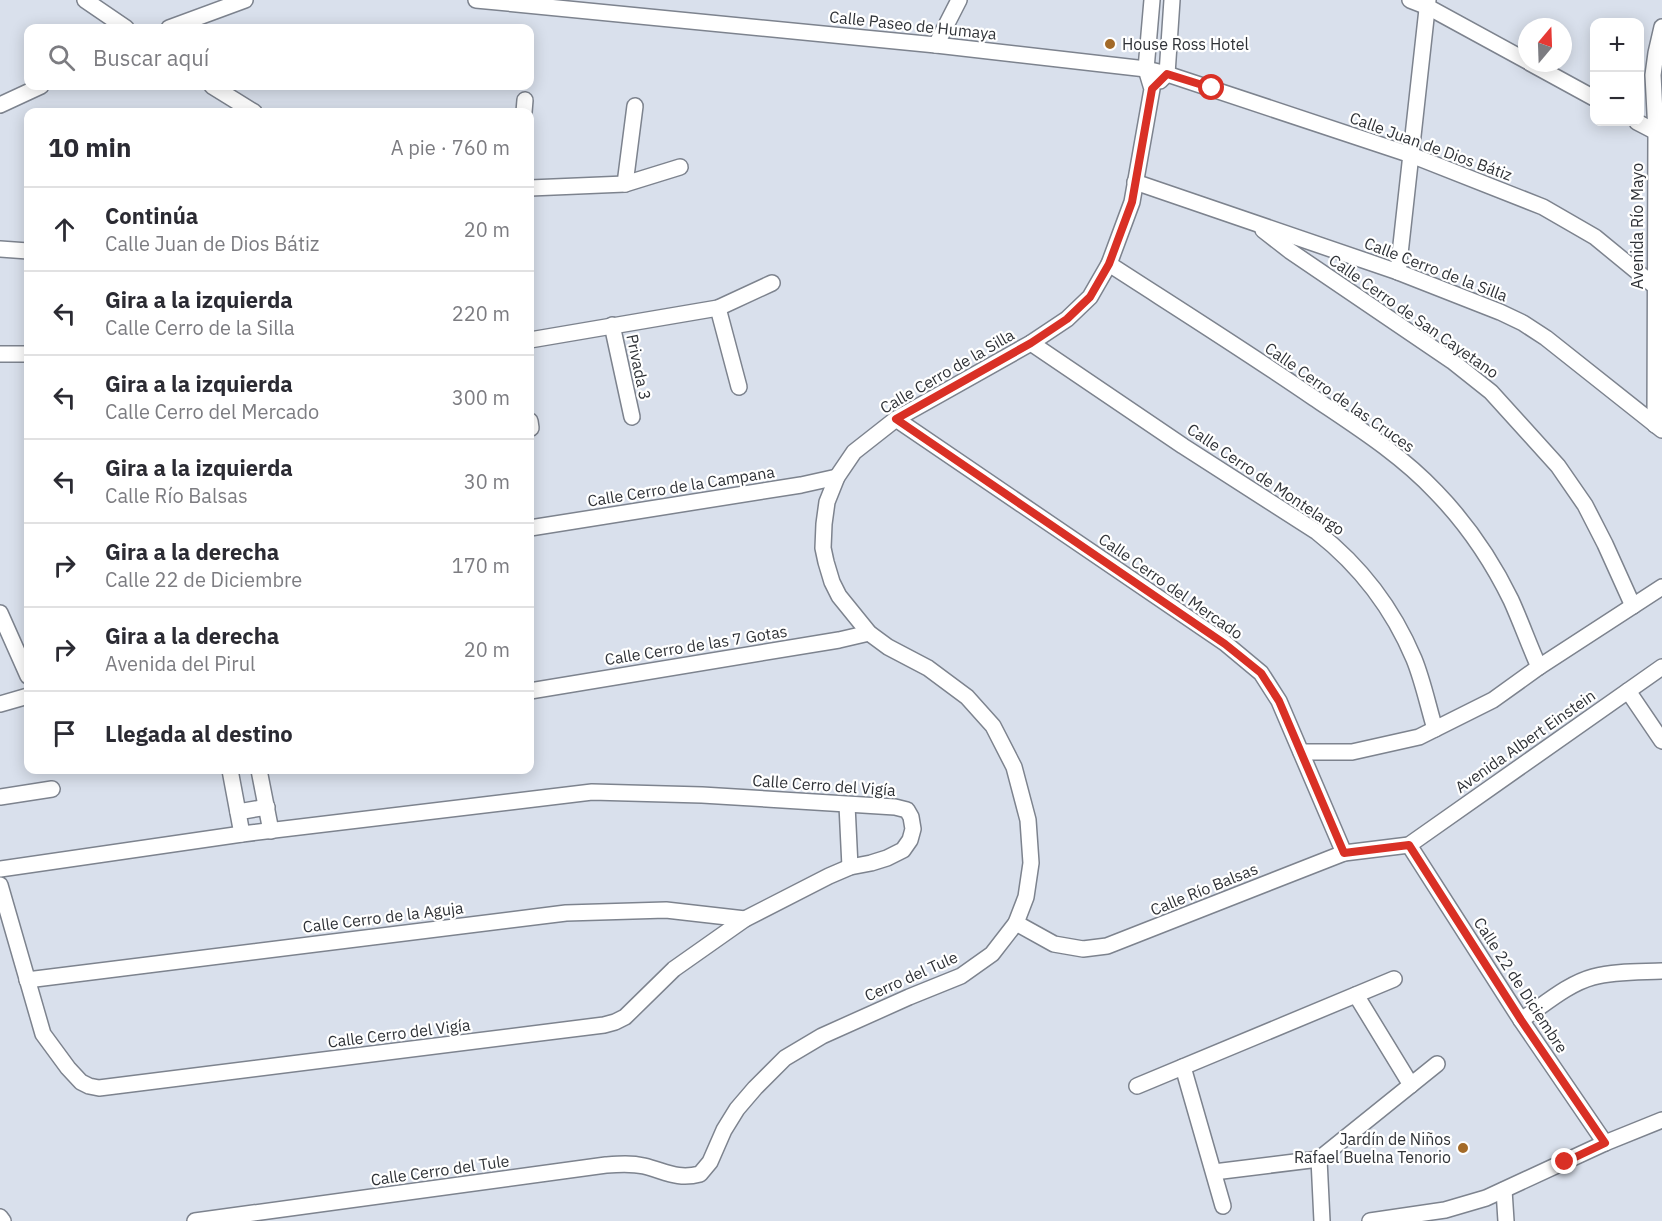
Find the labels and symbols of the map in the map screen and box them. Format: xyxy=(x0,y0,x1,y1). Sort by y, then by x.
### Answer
street label: Calle Paseo de Humaya xyxy=(828,6,998,44)
north arrow xyxy=(1518,18,1572,72)
place label: House Ross Hotel xyxy=(1122,34,1249,54)
marker: House Ross Hotel xyxy=(1103,37,1117,51)
route start xyxy=(1198,74,1224,100)
street label: Calle Juan de Dios Bátiz xyxy=(1347,107,1515,185)
street label: Avenida Río Mayo xyxy=(1627,163,1647,289)
street label: Calle Cerro de la Silla xyxy=(1362,232,1511,306)
street label: Calle Cerro de San Cayetano xyxy=(1325,250,1503,382)
street label: Calle Cerro de la Silla xyxy=(876,324,1018,418)
street label: Privada 3 xyxy=(622,332,656,402)
street label: Calle Cerro de las Cruces xyxy=(1261,338,1419,456)
street label: Calle Cerro de Montelargo xyxy=(1183,419,1349,539)
street label: Calle Cerro de la Campana xyxy=(586,461,776,511)
street label: Calle Cerro del Mercado xyxy=(1095,529,1247,643)
street label: Calle Cerro de las 7 Gotas xyxy=(603,621,789,669)
street label: Avenida Albert Einstein xyxy=(1451,685,1599,797)
street label: Calle Cerro del Vigía xyxy=(752,770,897,800)
street label: Calle Río Balsas xyxy=(1147,858,1261,920)
street label: Calle Cerro de la Aguja xyxy=(302,897,465,937)
street label: Calle 22 de Diciembre xyxy=(1470,913,1572,1057)
street label: Cerro del Tule xyxy=(861,946,961,1005)
street label: Calle Cerro del Vigía xyxy=(326,1014,472,1052)
place label: Jardín de Niños Rafael Buelna Tenorio xyxy=(1294,1129,1451,1167)
marker: Jardín de Niños Rafael Buelna Tenorio xyxy=(1456,1141,1470,1155)
route end xyxy=(1551,1148,1577,1174)
street label: Calle Cerro del Tule xyxy=(370,1150,511,1190)

